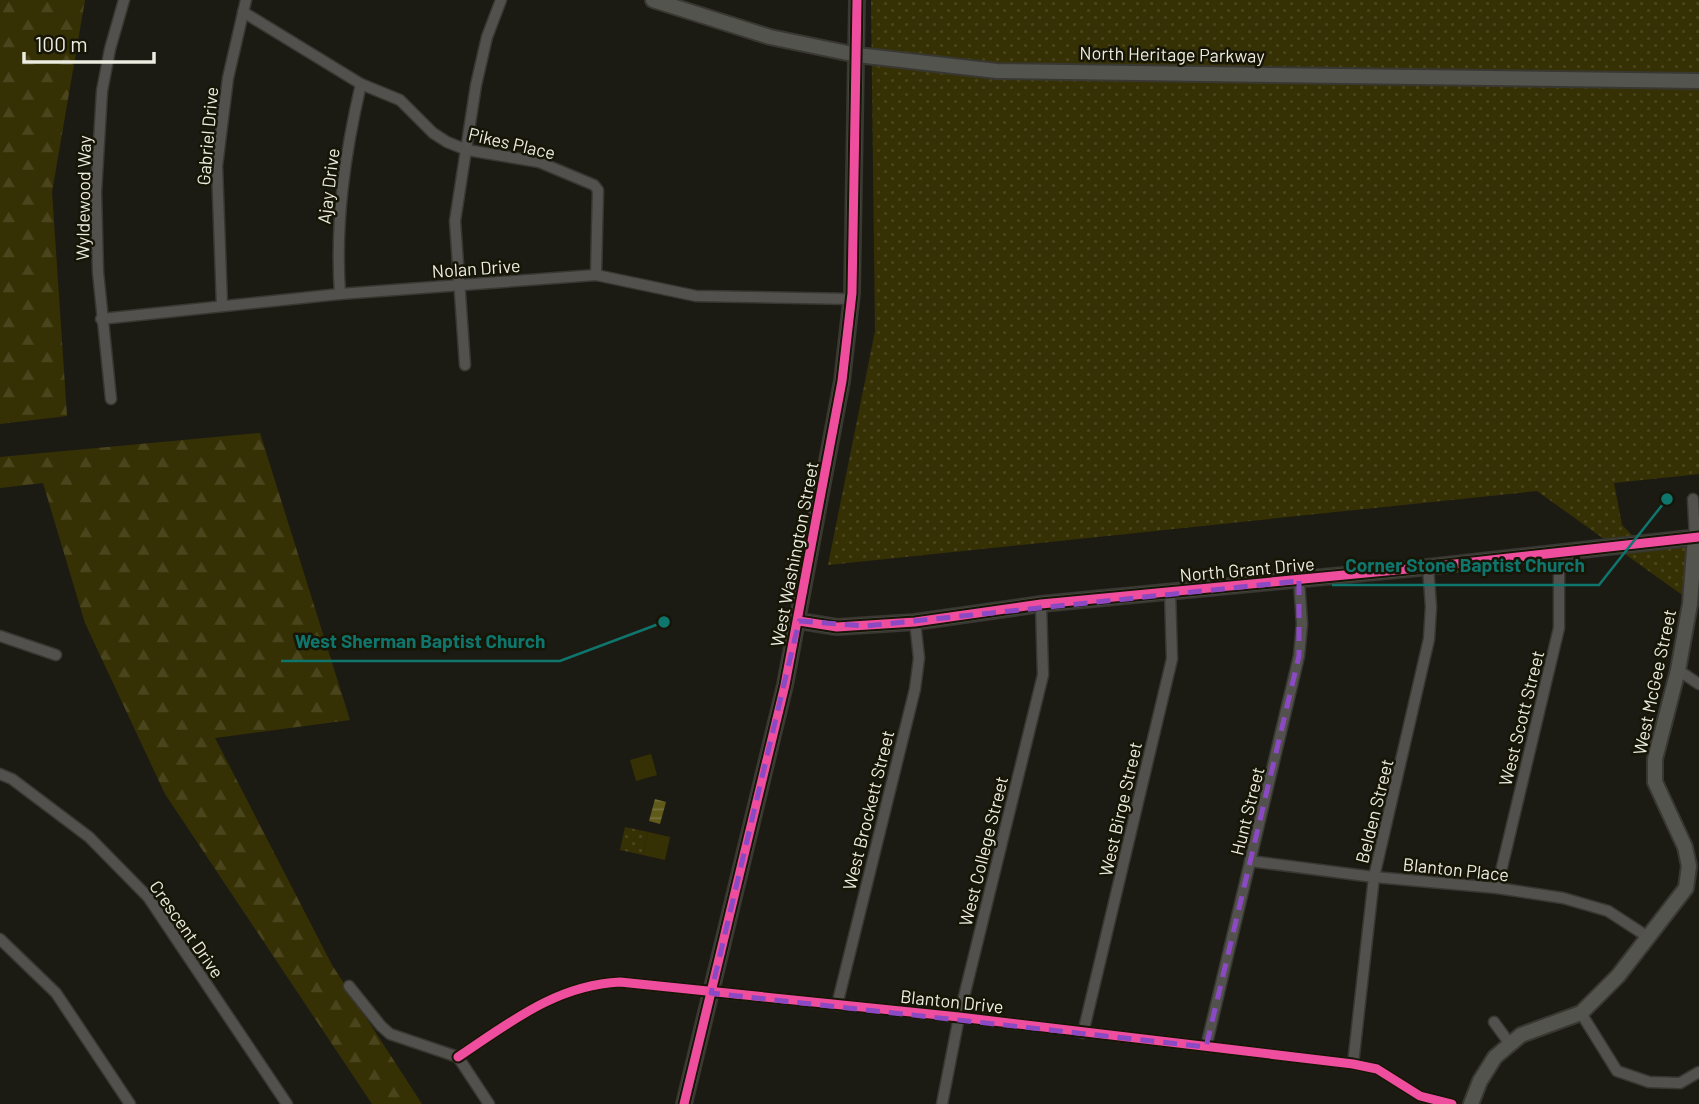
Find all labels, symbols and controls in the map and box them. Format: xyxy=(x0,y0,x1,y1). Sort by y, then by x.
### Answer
scale bar xyxy=(24,21,154,65)
text: 100 m xyxy=(35,31,88,56)
street label: North Heritage Parkway xyxy=(1079,41,1265,67)
street label: Gabriel Drive xyxy=(192,86,222,186)
street label: Pikes Place xyxy=(466,122,558,164)
street label: Wyldewood Way xyxy=(71,135,95,261)
street label: Ajay Drive xyxy=(312,147,344,225)
street label: Nolan Drive xyxy=(431,254,521,282)
street label: West Washington Street xyxy=(765,460,823,648)
callout: Corner Stone Baptist Church xyxy=(1332,545,1599,585)
street label: North Grant Drive xyxy=(1179,552,1315,586)
text: Corner Stone Baptist Church xyxy=(1345,553,1585,576)
street label: West McGee Street xyxy=(1628,607,1680,757)
callout: West Sherman Baptist Church xyxy=(281,621,560,661)
text: West Sherman Baptist Church xyxy=(295,629,545,652)
street label: West Scott Street xyxy=(1494,648,1548,788)
street label: West Brockett Street xyxy=(837,728,899,892)
street label: West Birge Street xyxy=(1094,740,1146,878)
street label: Belden Street xyxy=(1350,756,1398,866)
street label: Hunt Street xyxy=(1225,764,1269,858)
street label: West College Street xyxy=(954,774,1012,928)
street label: Blanton Place xyxy=(1402,852,1510,886)
street label: Crescent Drive xyxy=(145,876,229,982)
street label: Blanton Drive xyxy=(899,985,1005,1017)

